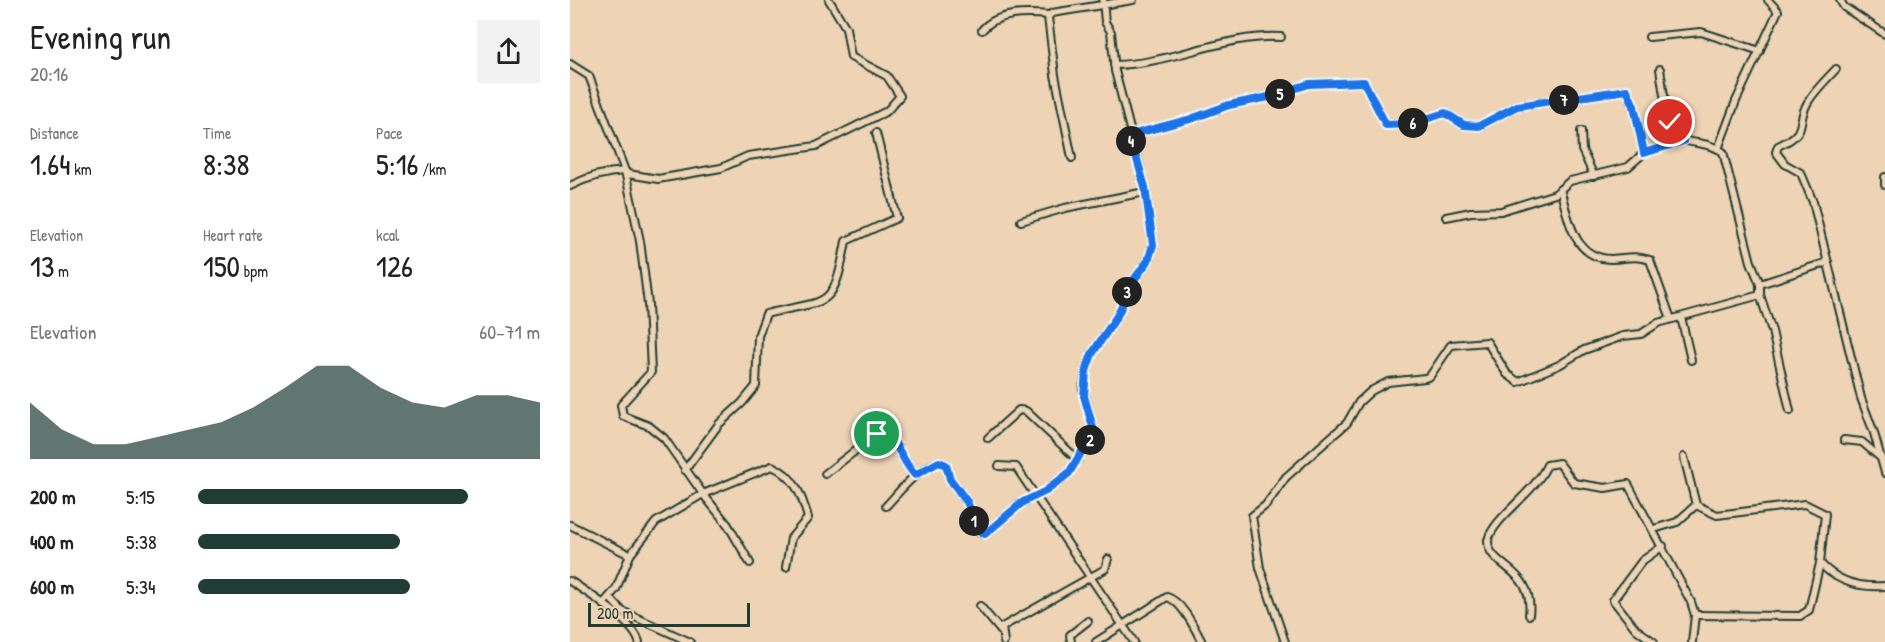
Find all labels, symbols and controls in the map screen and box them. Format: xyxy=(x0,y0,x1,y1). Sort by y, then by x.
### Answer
text: Evening run xyxy=(30,15,171,59)
button: share xyxy=(477,20,540,83)
text: 20:16 xyxy=(30,60,68,87)
pin: 5 xyxy=(1265,79,1295,109)
text: 5 xyxy=(1277,83,1283,105)
pin: 7 xyxy=(1549,85,1579,115)
text: 7 xyxy=(1560,89,1568,111)
pin xyxy=(1644,96,1695,147)
icon: check xyxy=(1653,105,1686,138)
pin: 6 xyxy=(1398,108,1428,138)
text: 6 xyxy=(1410,112,1416,134)
text: Distance xyxy=(30,122,79,144)
text: Time xyxy=(203,122,231,144)
text: Pace xyxy=(376,122,403,144)
pin: 4 xyxy=(1116,126,1146,156)
text: 4 xyxy=(1128,130,1134,152)
text: 1.64 xyxy=(30,144,71,184)
text: 8:38 xyxy=(203,144,249,184)
text: 5:16 xyxy=(376,144,419,184)
text: km xyxy=(71,158,92,180)
text: /km xyxy=(419,158,446,180)
text: Elevation xyxy=(30,224,83,246)
text: Heart rate xyxy=(203,224,263,246)
text: kcal xyxy=(376,224,399,246)
text: 13 xyxy=(30,246,54,286)
text: 150 xyxy=(203,246,240,286)
text: 126 xyxy=(376,246,413,286)
text: m xyxy=(54,260,69,282)
text: bpm xyxy=(240,260,268,282)
pin: 3 xyxy=(1112,277,1142,307)
text: 3 xyxy=(1123,281,1131,303)
text: Elevation xyxy=(30,318,96,345)
text: 60–71 m xyxy=(479,318,540,345)
pin xyxy=(851,408,902,459)
icon: arrive xyxy=(860,417,893,450)
pin: 2 xyxy=(1075,425,1105,455)
text: 2 xyxy=(1086,429,1094,451)
text: 200 m xyxy=(30,483,75,510)
text: 5:15 xyxy=(126,483,155,510)
pin: 1 xyxy=(959,506,989,536)
text: 1 xyxy=(971,510,977,532)
text: 400 m xyxy=(30,528,74,555)
text: 5:38 xyxy=(126,528,157,555)
text: 600 m xyxy=(30,573,74,600)
text: 5:34 xyxy=(126,573,156,600)
scale bar xyxy=(588,600,750,628)
text: 200 m xyxy=(597,602,633,624)

